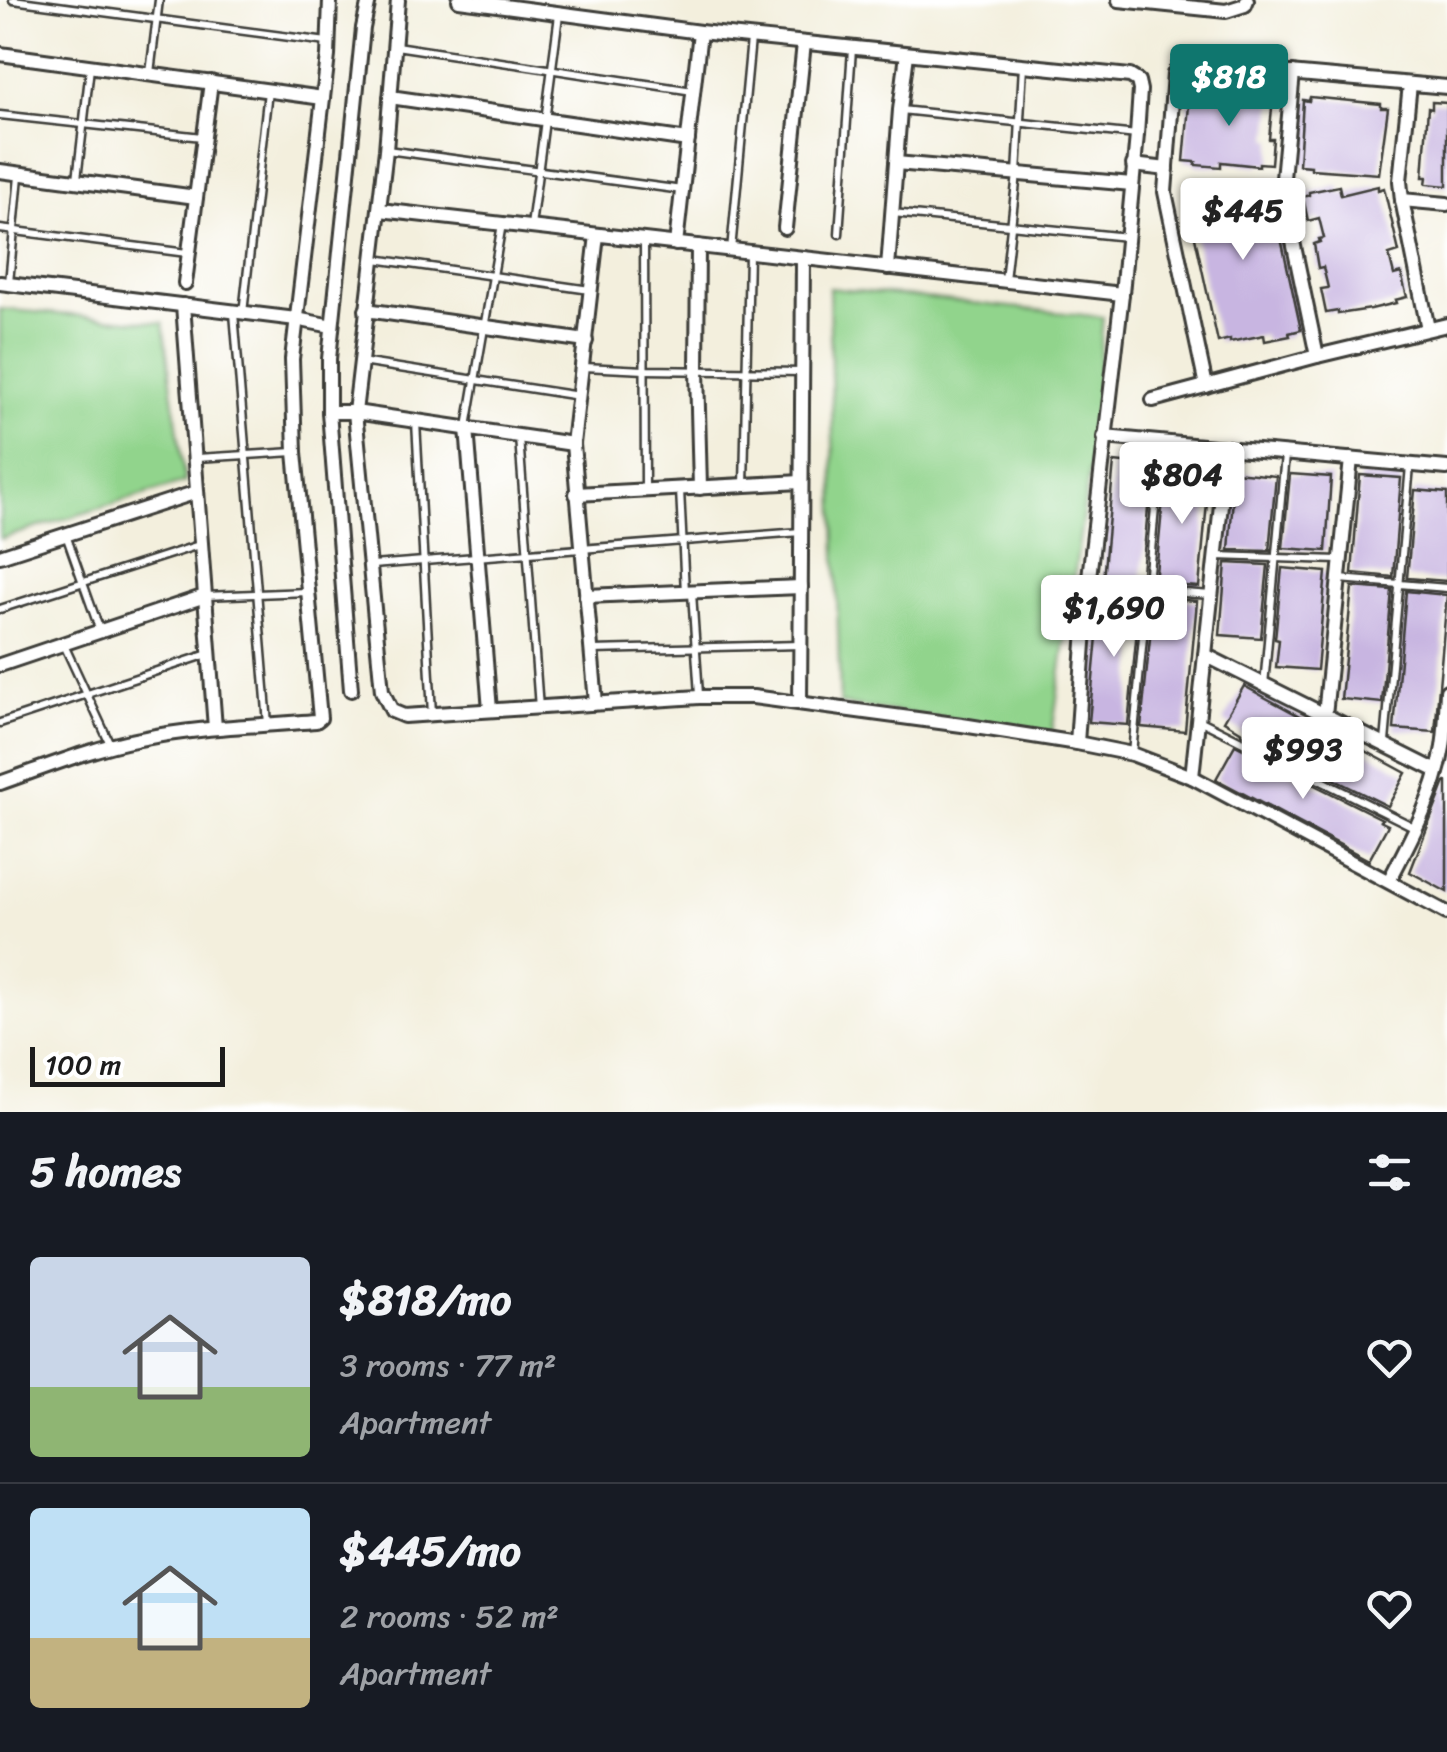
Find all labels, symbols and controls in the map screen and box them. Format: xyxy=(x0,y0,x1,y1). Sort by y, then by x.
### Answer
pin: $818 xyxy=(1170,44,1288,129)
text: $818 xyxy=(1192,48,1266,105)
pin: $445 xyxy=(1184,178,1302,263)
text: $445 xyxy=(1202,182,1284,239)
pin: $804 xyxy=(1123,442,1241,527)
text: $804 xyxy=(1141,446,1223,503)
pin: $1,690 xyxy=(1033,575,1195,660)
text: $1,690 xyxy=(1063,579,1165,636)
pin: $993 xyxy=(1244,717,1362,802)
text: $993 xyxy=(1264,721,1342,778)
text: 100 m xyxy=(45,1040,121,1089)
scale bar xyxy=(30,1042,225,1086)
text: 5 homes xyxy=(30,1135,181,1209)
icon: filters xyxy=(1362,1145,1417,1200)
text: $818/mo xyxy=(340,1263,511,1337)
icon: home xyxy=(110,1297,230,1417)
icon: heart xyxy=(1362,1330,1417,1385)
text: 3 rooms · 77 m² xyxy=(340,1337,556,1394)
text: Apartment xyxy=(340,1394,491,1451)
text: $445/mo xyxy=(340,1514,521,1588)
icon: home xyxy=(110,1548,230,1668)
icon: heart xyxy=(1362,1581,1417,1636)
text: 2 rooms · 52 m² xyxy=(340,1588,559,1645)
text: Apartment xyxy=(340,1645,491,1702)

